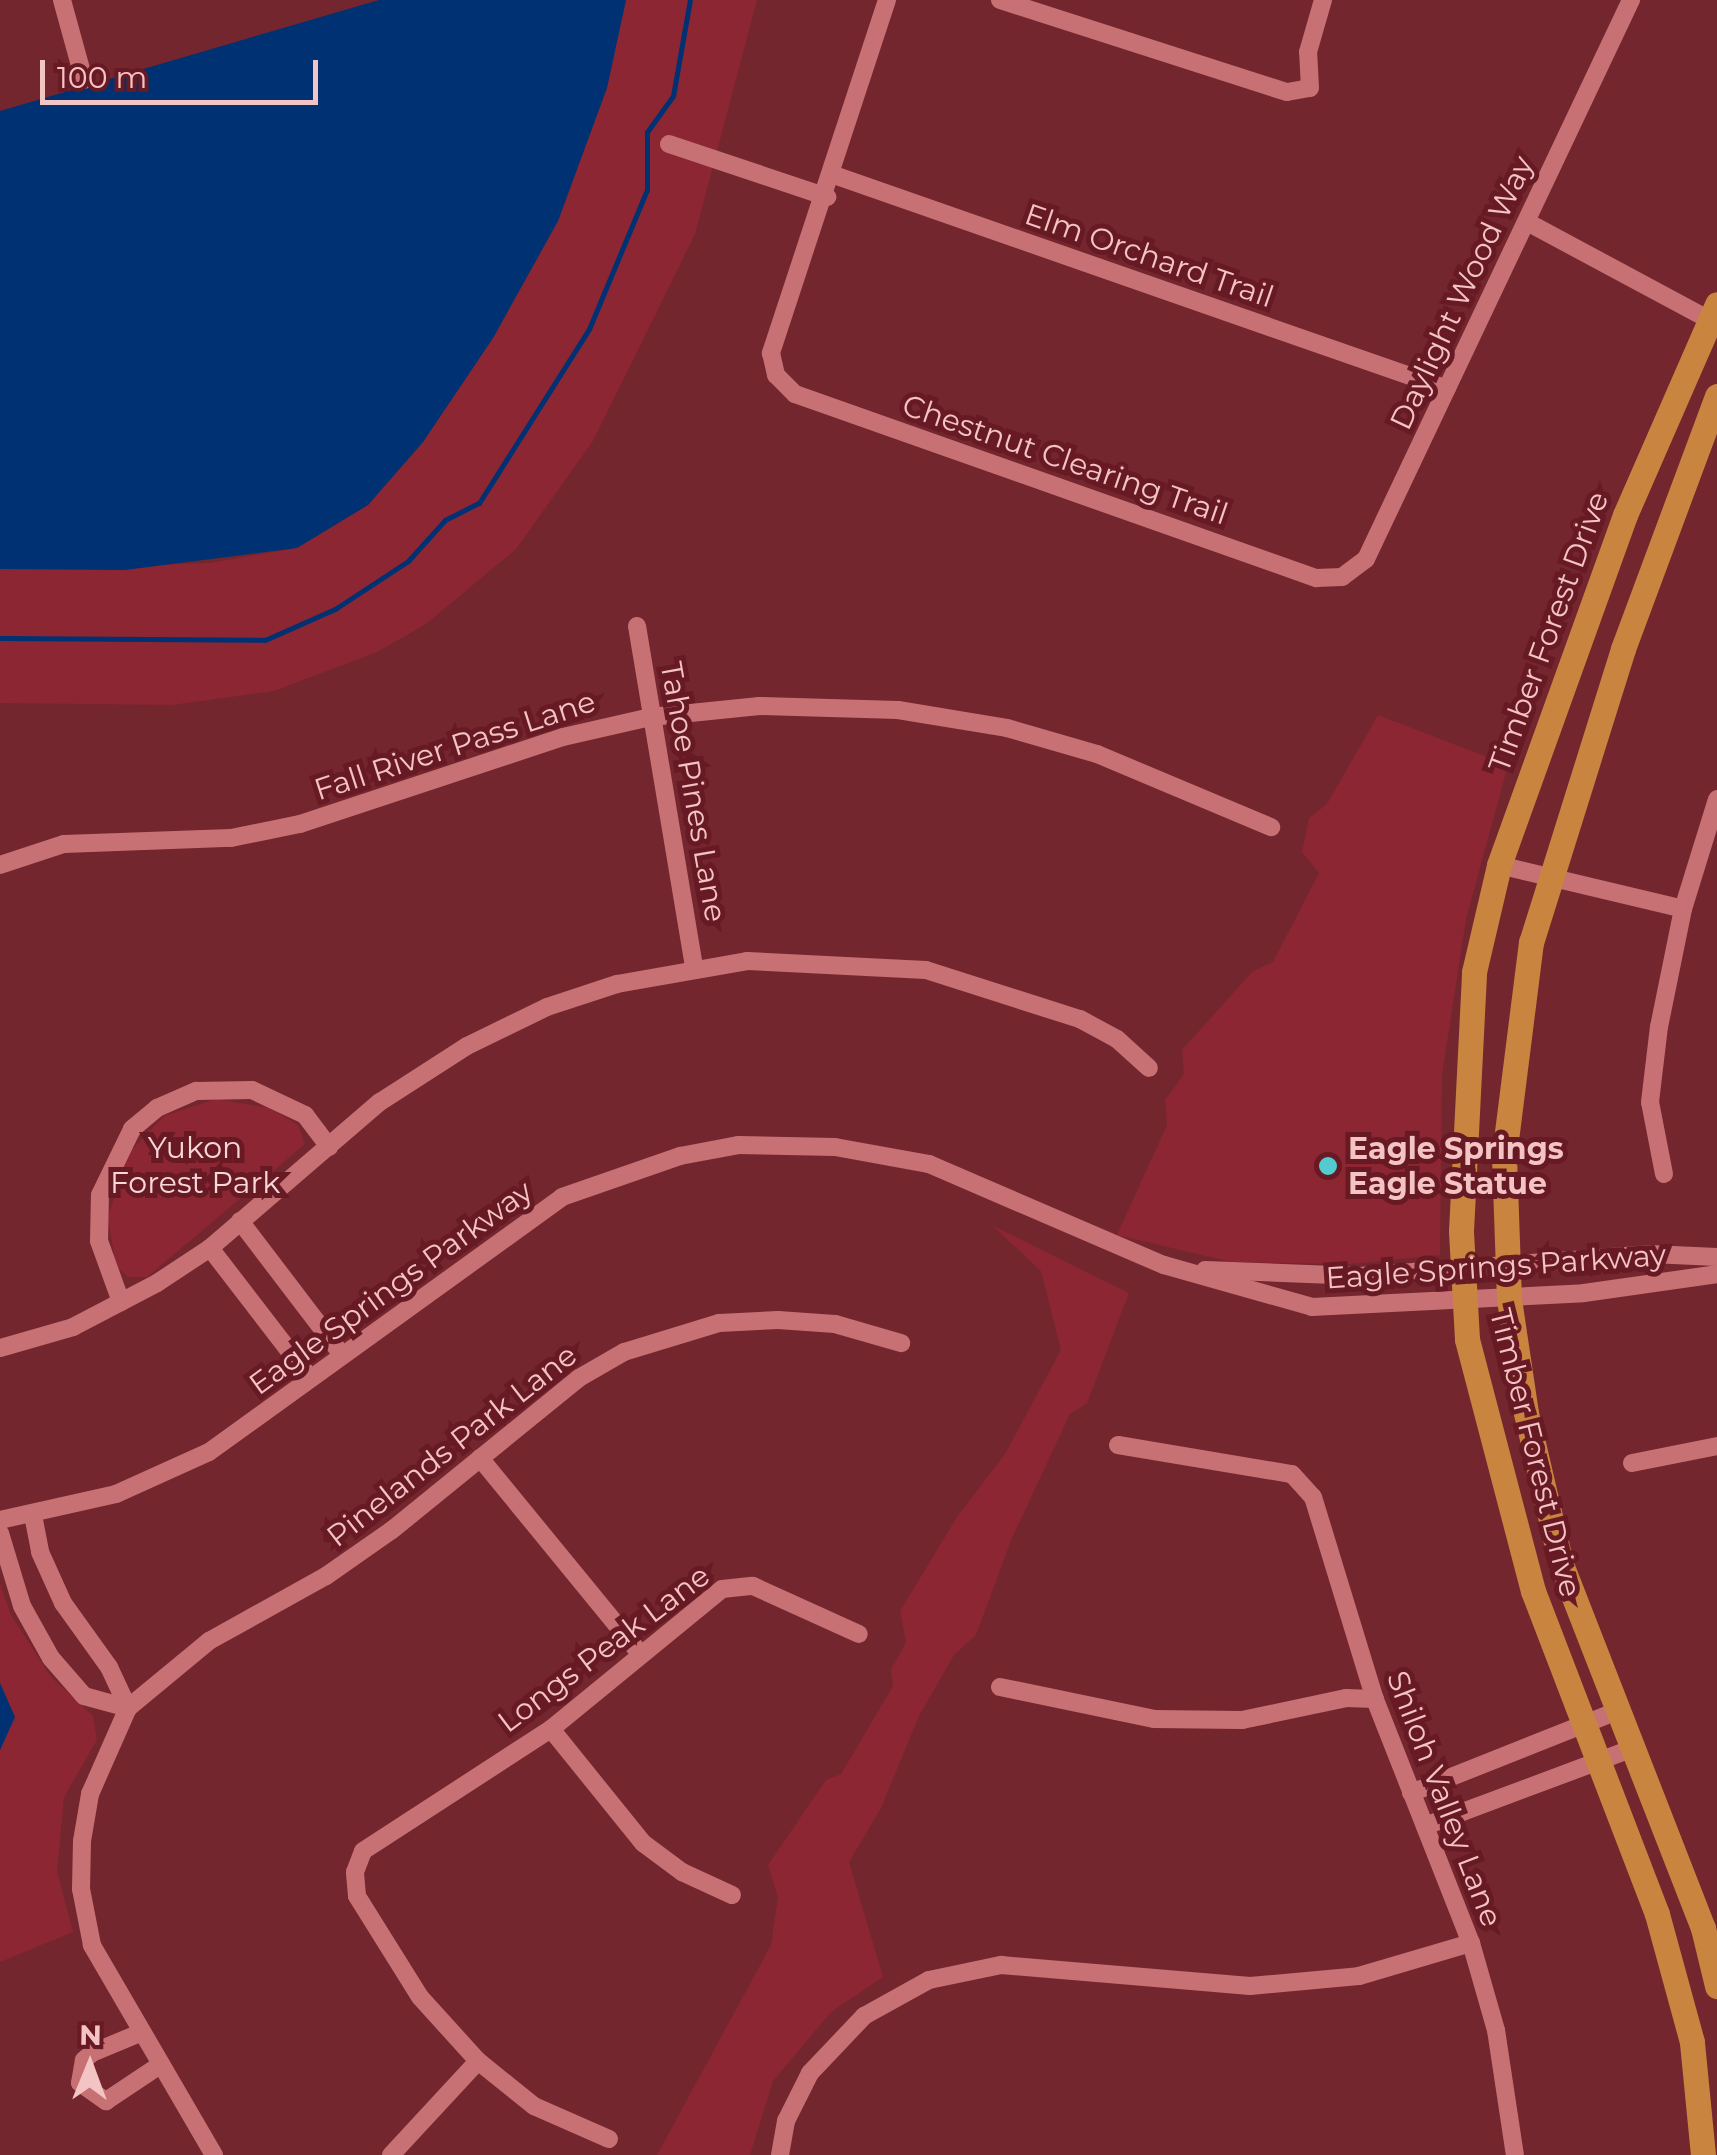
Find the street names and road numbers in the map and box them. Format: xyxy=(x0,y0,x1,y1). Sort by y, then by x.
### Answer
street label: Daylight Wood Way xyxy=(1383,150,1541,436)
street label: Elm Orchard Trail xyxy=(1020,197,1278,315)
street label: Chestnut Clearing Trail xyxy=(898,387,1232,533)
street label: Timber Forest Drive xyxy=(1482,487,1616,777)
street label: Tahoe Pines Lane xyxy=(652,659,734,925)
street label: Fall River Pass Lane xyxy=(310,684,600,808)
street label: Eagle Springs Parkway xyxy=(242,1173,540,1403)
street label: Eagle Springs Parkway xyxy=(1325,1237,1667,1297)
street label: Timber Forest Drive xyxy=(1482,1305,1588,1601)
street label: Pinelands Park Lane xyxy=(320,1337,584,1555)
street label: Longs Peak Lane xyxy=(491,1558,717,1740)
street label: Shiloh Valley Lane xyxy=(1379,1666,1509,1932)

